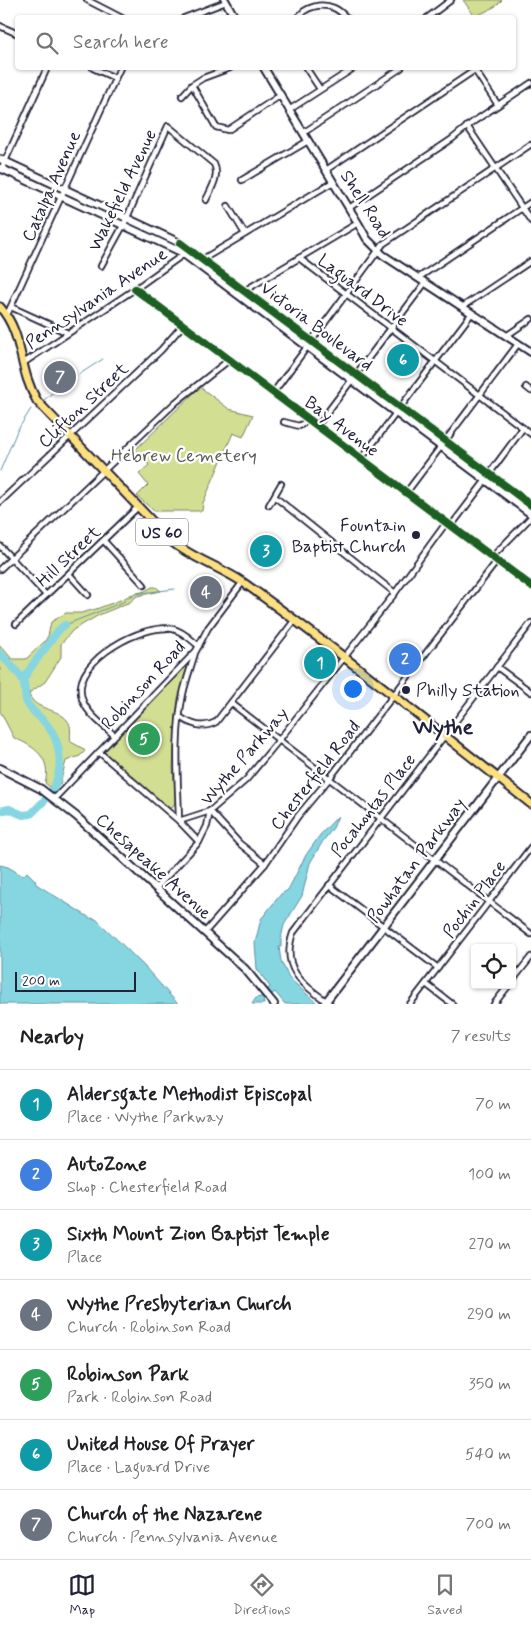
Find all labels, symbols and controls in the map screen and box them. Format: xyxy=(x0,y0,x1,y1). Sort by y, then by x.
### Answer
search box xyxy=(15,15,516,70)
icon: search xyxy=(33,29,61,57)
text: Search here xyxy=(73,30,169,55)
street label: Wakefield Avenue xyxy=(83,126,163,255)
street label: Catalpa Avenue xyxy=(17,127,87,246)
street label: Shell Road xyxy=(334,166,396,243)
street label: Pennsylvania Avenue xyxy=(21,242,172,355)
street label: Laguard Drive xyxy=(311,249,413,334)
street label: Victoria Boulevard xyxy=(255,277,378,377)
pin: 6 xyxy=(387,341,419,379)
street label: Clifton Street xyxy=(33,357,134,454)
pin: 7 xyxy=(44,358,76,396)
street label: Bay Avenue xyxy=(299,391,384,463)
park label: Hebrew Cemetery xyxy=(111,444,257,468)
place label: Fountain Baptist Church xyxy=(292,514,406,559)
road number: US 60 xyxy=(136,518,188,546)
street label: Hill Street xyxy=(31,520,106,593)
marker: Fountain Baptist Church xyxy=(410,529,422,541)
pin: 3 xyxy=(250,532,282,570)
pin: 4 xyxy=(190,573,222,611)
street label: Robinson Road xyxy=(96,636,191,735)
pin: 2 xyxy=(389,640,421,678)
pin: 1 xyxy=(304,644,336,682)
your location xyxy=(340,676,366,702)
place label: Philly Station xyxy=(416,679,520,703)
marker: Philly Station xyxy=(400,684,412,696)
street label: Wythe Parkway xyxy=(195,702,294,811)
district label: Wythe xyxy=(412,714,473,742)
street label: Chesterfield Road xyxy=(265,716,366,835)
pin: 5 xyxy=(128,720,160,758)
street label: Pocahontas Place xyxy=(326,749,422,862)
street label: Powhatan Parkway xyxy=(362,793,472,928)
street label: Chesapeake Avenue xyxy=(90,808,217,925)
street label: Pochin Place xyxy=(438,856,512,943)
map controls xyxy=(471,944,516,989)
button: locate xyxy=(471,944,516,989)
scale bar xyxy=(15,969,136,992)
text: 200 m xyxy=(22,972,60,990)
text: Nearby xyxy=(20,1023,84,1051)
text: 7 results xyxy=(451,1026,511,1047)
text: Aldersgate Methodist Episcopal xyxy=(67,1082,312,1107)
text: 1 xyxy=(32,1094,40,1115)
text: 70 m xyxy=(475,1094,511,1115)
text: Place · Wythe Parkway xyxy=(67,1107,224,1128)
text: AutoZone xyxy=(67,1152,147,1177)
text: 2 xyxy=(32,1164,40,1185)
text: 100 m xyxy=(468,1164,511,1185)
text: Shop · Chesterfield Road xyxy=(67,1177,227,1198)
text: Sixth Mount Zion Baptist Temple xyxy=(67,1222,329,1247)
text: 3 xyxy=(32,1234,40,1255)
text: 270 m xyxy=(468,1234,511,1255)
text: Place xyxy=(67,1247,102,1268)
text: Wythe Presbyterian Church xyxy=(67,1292,292,1317)
text: 4 xyxy=(31,1304,41,1325)
text: 290 m xyxy=(467,1304,511,1325)
text: Church · Robinson Road xyxy=(67,1317,231,1338)
text: Robinson Park xyxy=(67,1362,189,1387)
text: 5 xyxy=(31,1374,41,1395)
text: 350 m xyxy=(469,1374,511,1395)
text: Park · Robinson Road xyxy=(67,1387,212,1408)
text: United House Of Prayer xyxy=(67,1432,254,1457)
text: 6 xyxy=(32,1444,40,1465)
text: 540 m xyxy=(465,1444,511,1465)
text: Place · Laguard Drive xyxy=(67,1457,210,1478)
text: Church of the Nazarene xyxy=(67,1502,262,1527)
text: 7 xyxy=(31,1514,41,1535)
text: 700 m xyxy=(465,1514,511,1535)
text: Church · Pennsylvania Avenue xyxy=(67,1527,278,1548)
tab: Map xyxy=(68,1571,96,1619)
tab: Directions xyxy=(233,1571,291,1619)
tab: Saved xyxy=(427,1571,463,1619)

